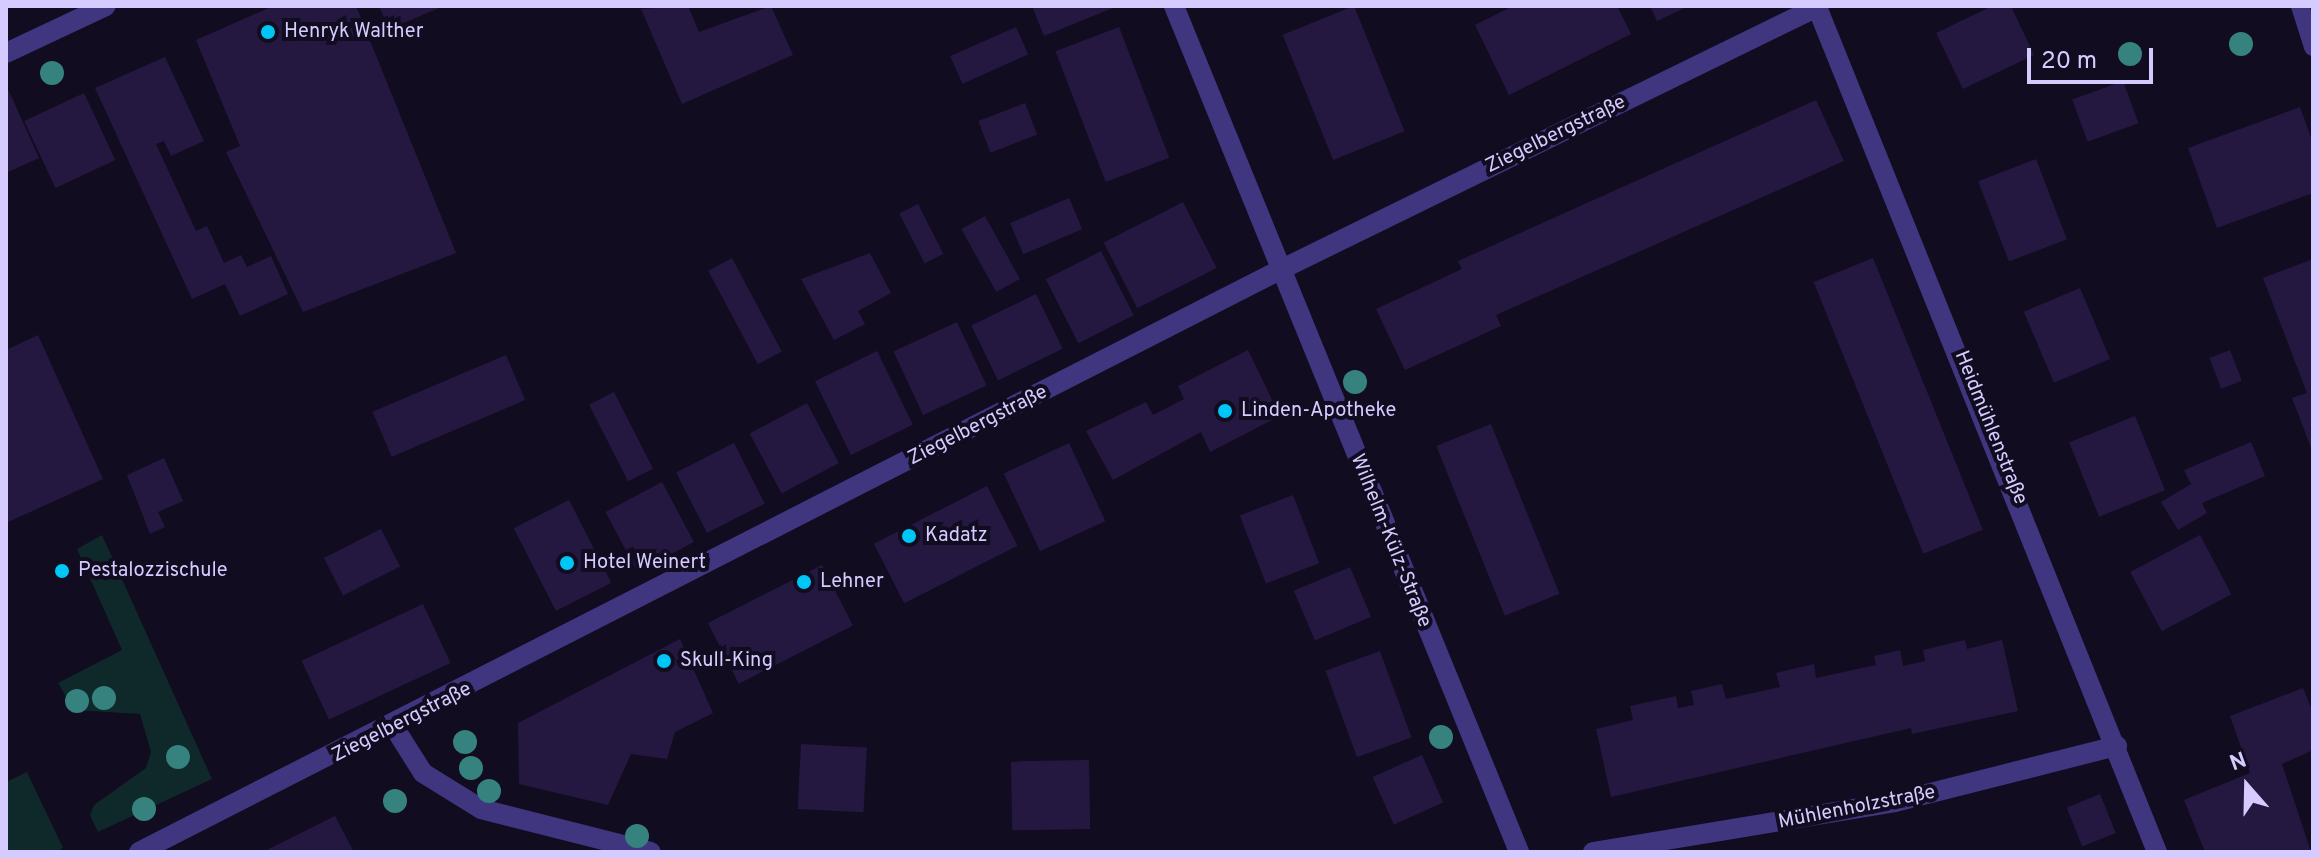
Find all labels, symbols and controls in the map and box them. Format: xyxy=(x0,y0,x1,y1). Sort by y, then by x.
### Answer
place label: Henryk Walther xyxy=(284,20,424,44)
marker: Henryk Walther xyxy=(259,23,277,41)
scale bar xyxy=(2031,32,2157,82)
text: 20 m xyxy=(2041,47,2097,77)
street label: Ziegelbergstraße xyxy=(1482,91,1630,179)
street label: Heidmühlenstraße xyxy=(1948,348,2032,508)
street label: Ziegelbergstraße xyxy=(904,381,1052,471)
place label: Linden-Apotheke xyxy=(1241,399,1396,423)
marker: Linden-Apotheke xyxy=(1216,402,1234,420)
street label: Wilhelm-Külz-Straße xyxy=(1344,451,1436,631)
place label: Kadatz xyxy=(925,524,988,548)
marker: Kadatz xyxy=(900,527,918,545)
place label: Hotel Weinert xyxy=(583,551,706,575)
marker: Hotel Weinert xyxy=(558,554,576,572)
place label: Pestalozzischule xyxy=(78,559,227,583)
marker: Pestalozzischule xyxy=(53,562,71,580)
place label: Lehner xyxy=(820,570,884,594)
marker: Lehner xyxy=(795,573,813,591)
place label: Skull-King xyxy=(680,649,773,673)
marker: Skull-King xyxy=(655,652,673,670)
street label: Ziegelbergstraße xyxy=(328,678,476,768)
north arrow xyxy=(2207,746,2287,826)
text: N xyxy=(2227,748,2251,778)
street label: Mühlenholzstraße xyxy=(1776,781,1938,835)

